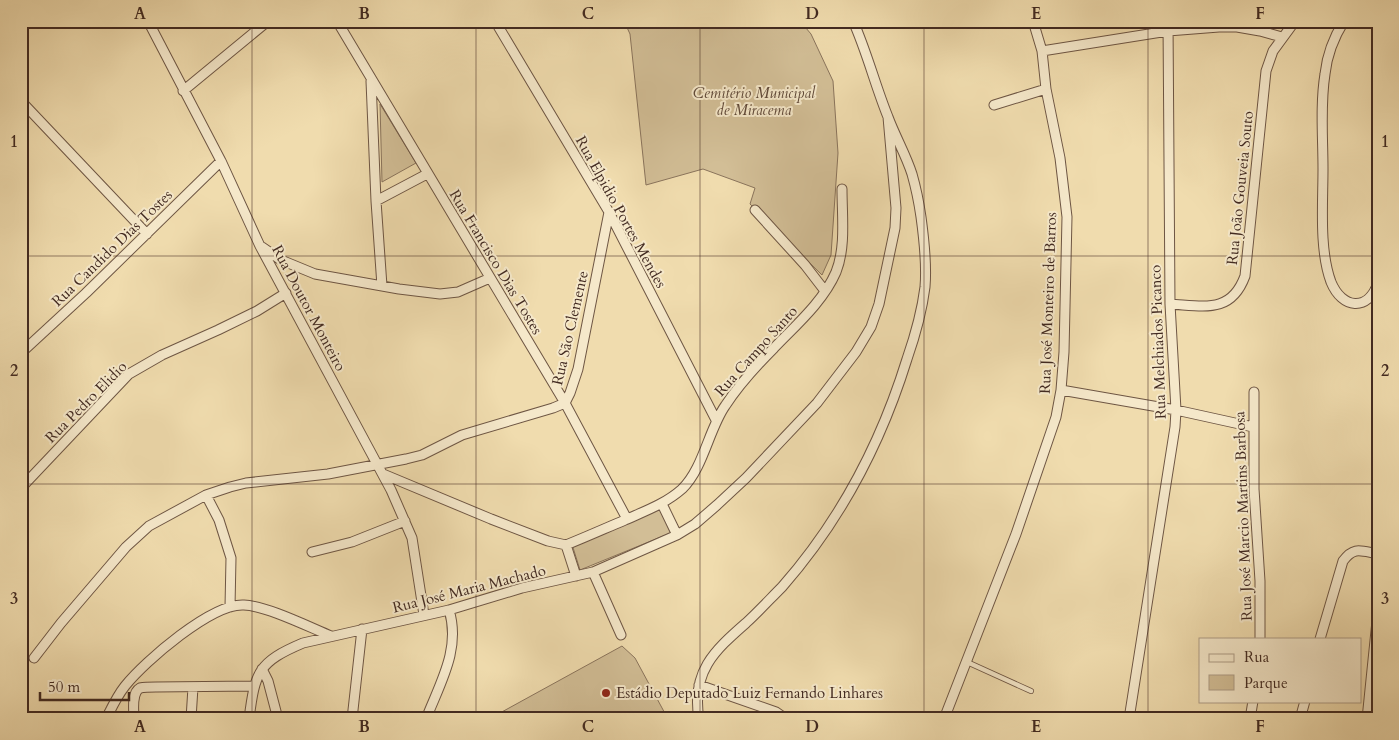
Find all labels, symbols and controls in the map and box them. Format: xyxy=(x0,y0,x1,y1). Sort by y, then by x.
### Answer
text: A xyxy=(134,3,146,25)
text: B xyxy=(358,3,370,25)
text: C xyxy=(582,3,594,25)
text: D xyxy=(805,3,819,25)
text: E xyxy=(1031,3,1041,25)
text: F xyxy=(1255,3,1265,25)
park label: Cemitério Municipal de Miracema xyxy=(693,83,816,120)
street label: Rua João Gouveia Souto xyxy=(1222,110,1258,266)
text: 1 xyxy=(10,131,18,153)
text: 1 xyxy=(1381,131,1389,153)
street label: Rua Elpidio Portes Mendes xyxy=(571,132,671,292)
street label: Rua Candido Dias Tostes xyxy=(47,185,177,311)
street label: Rua Francisco Dias Tostes xyxy=(445,186,547,338)
street label: Rua José Monteiro de Barros xyxy=(1035,212,1061,394)
street label: Rua Doutor Monteiro xyxy=(267,241,351,375)
street label: Rua Melchiados Picanco xyxy=(1145,264,1171,420)
street label: Rua São Clemente xyxy=(547,269,593,387)
street label: Rua Campo Santo xyxy=(710,301,802,401)
street label: Rua Pedro Elidio xyxy=(41,357,131,447)
text: 2 xyxy=(10,360,18,382)
text: 2 xyxy=(1381,360,1389,382)
street label: Rua José Marcio Martins Barbosa xyxy=(1229,410,1257,621)
street label: Rua José Maria Machado xyxy=(390,560,548,618)
text: 3 xyxy=(10,588,18,610)
text: 3 xyxy=(1381,588,1389,610)
legend xyxy=(1199,638,1362,702)
text: Rua xyxy=(1244,647,1270,667)
scale bar xyxy=(40,670,129,702)
text: Parque xyxy=(1244,673,1288,693)
text: 50 m xyxy=(48,677,80,697)
place label: Estádio Deputado Luiz Fernando Linhares xyxy=(616,683,883,703)
marker: Estádio Deputado Luiz Fernando Linhares xyxy=(600,687,612,699)
text: A xyxy=(134,716,146,738)
text: B xyxy=(358,716,370,738)
text: C xyxy=(582,716,594,738)
text: D xyxy=(805,716,819,738)
text: E xyxy=(1031,716,1041,738)
text: F xyxy=(1255,716,1265,738)

